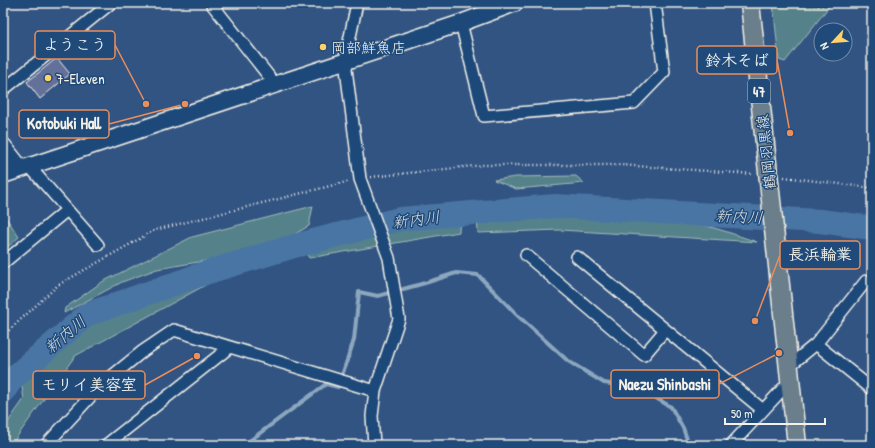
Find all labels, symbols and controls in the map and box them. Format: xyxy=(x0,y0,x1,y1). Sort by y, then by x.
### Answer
north arrow xyxy=(813,22,853,62)
callout: ようこう xyxy=(35,31,115,59)
text: ようこう xyxy=(43,33,107,55)
place label: 岡部鮮魚店 xyxy=(331,37,406,58)
text: N xyxy=(816,41,832,52)
marker: 岡部鮮魚店 xyxy=(318,42,328,52)
callout: 鈴木そば xyxy=(697,46,777,74)
text: 鈴木そば xyxy=(705,49,769,71)
place label: 7-Eleven xyxy=(56,68,105,89)
marker: 7-Eleven xyxy=(43,73,53,83)
road number: 47 xyxy=(748,79,770,103)
callout: Kotobuki Hall xyxy=(19,110,109,138)
text: Kotobuki Hall xyxy=(27,112,102,134)
street label: 鶴岡羽黒線 xyxy=(752,114,780,190)
water label: 新内川 xyxy=(714,204,764,228)
water label: 新内川 xyxy=(391,205,441,233)
callout: 長浜輪業 xyxy=(780,241,860,269)
text: 長浜輪業 xyxy=(788,243,852,265)
water label: 新内川 xyxy=(40,310,90,358)
callout: Naezu Shinbashi xyxy=(611,370,719,398)
callout: モリイ美容室 xyxy=(33,371,145,399)
text: モリイ美容室 xyxy=(41,373,137,395)
text: Naezu Shinbashi xyxy=(619,373,711,395)
scale bar xyxy=(725,400,825,426)
text: 50 m xyxy=(731,405,752,422)

